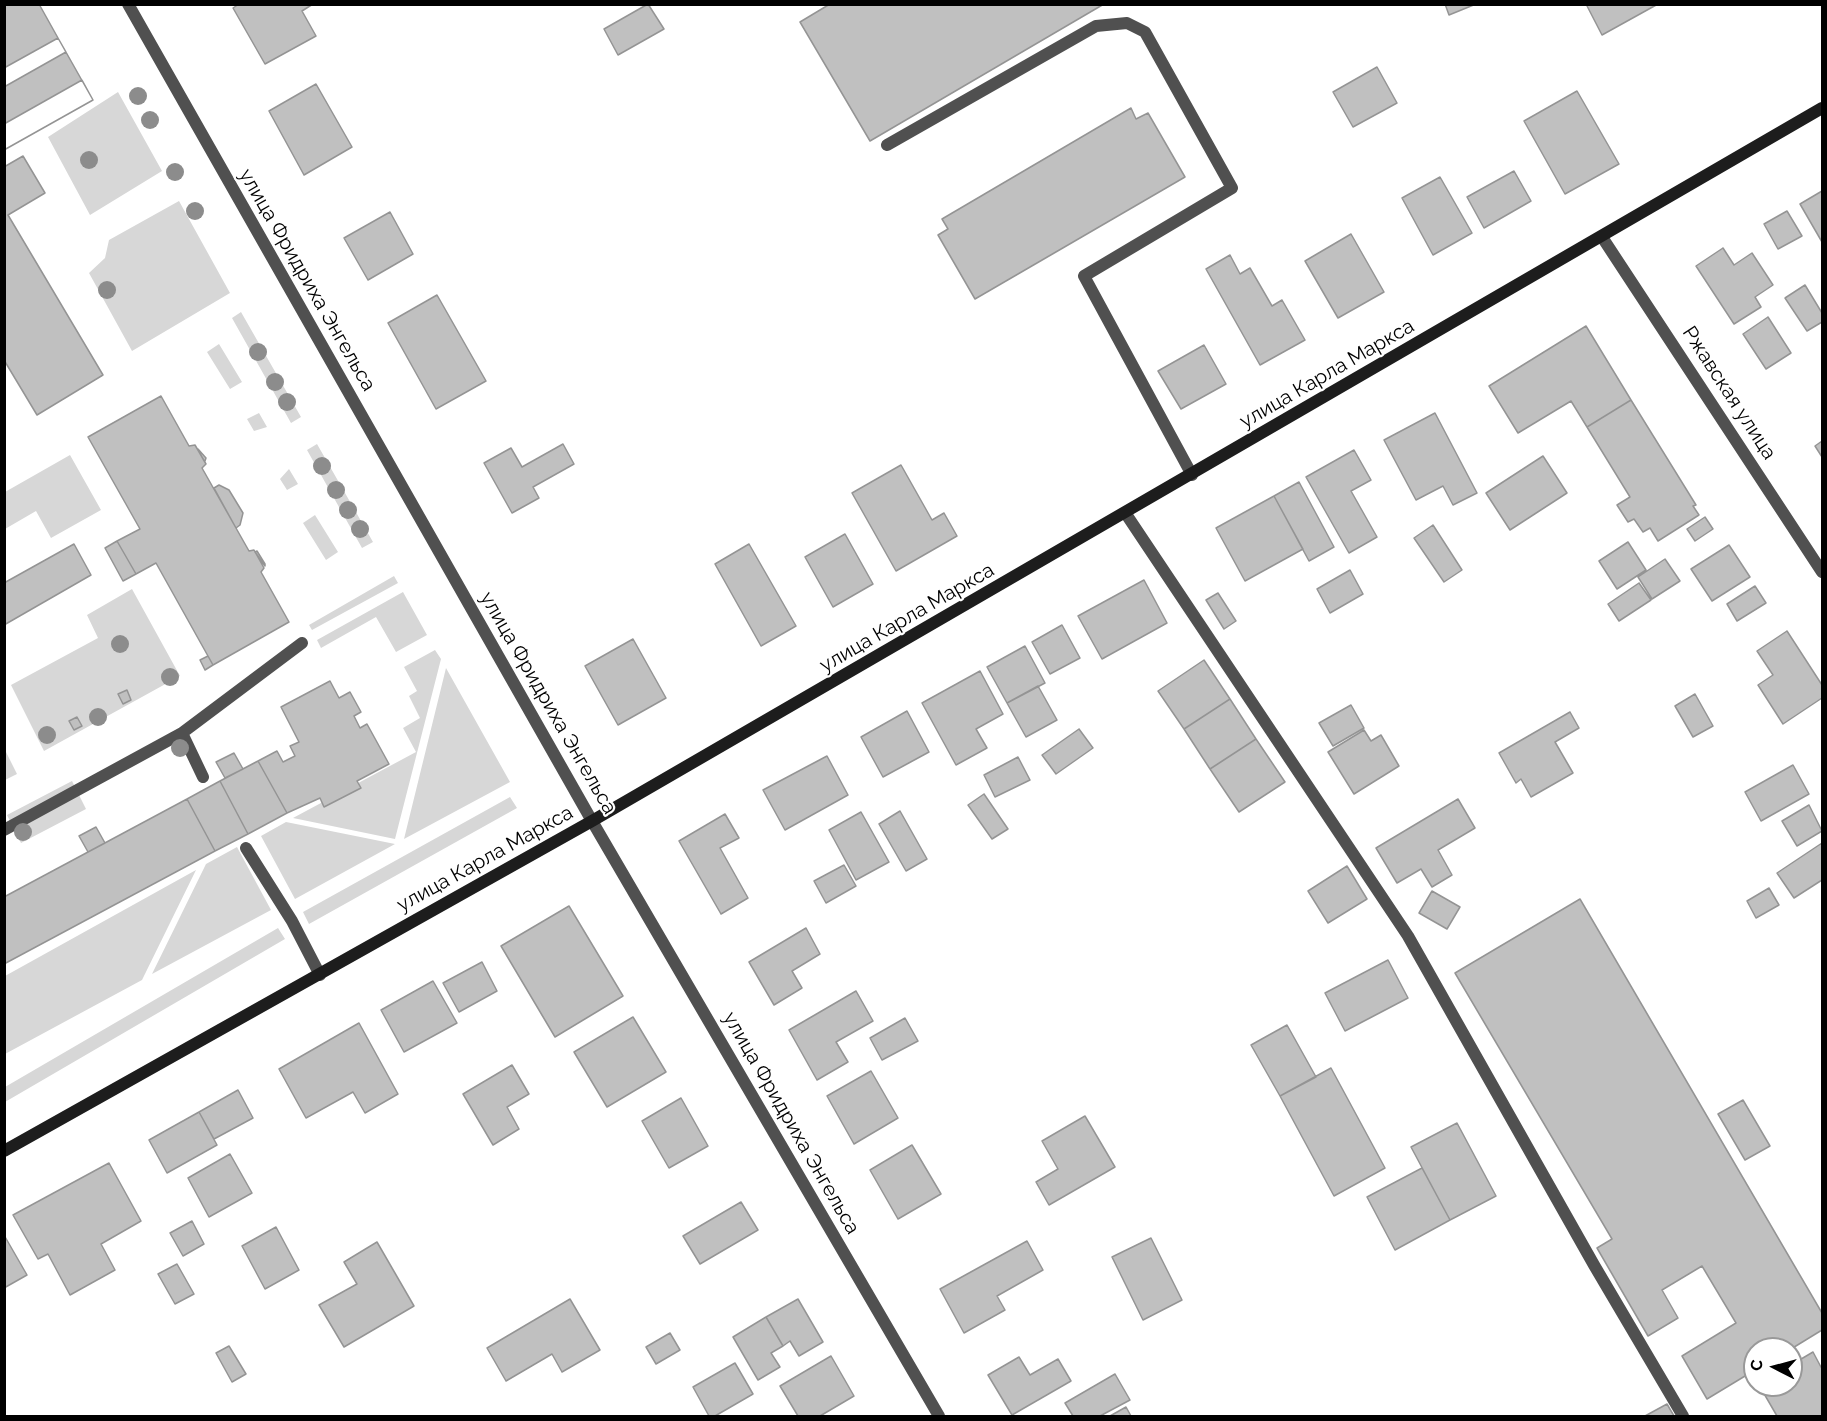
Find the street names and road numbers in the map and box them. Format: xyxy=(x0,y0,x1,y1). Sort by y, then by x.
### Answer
street label: улица Фридриха Энгельса xyxy=(233,165,381,395)
street label: улица Карла Маркса xyxy=(1236,314,1418,434)
street label: Ржавская улица xyxy=(1677,322,1781,464)
street label: улица Карла Маркса xyxy=(816,558,998,678)
street label: улица Фридриха Энгельса xyxy=(474,588,622,818)
street label: улица Карла Маркса xyxy=(393,801,577,917)
street label: улица Фридриха Энгельса xyxy=(717,1008,865,1238)

